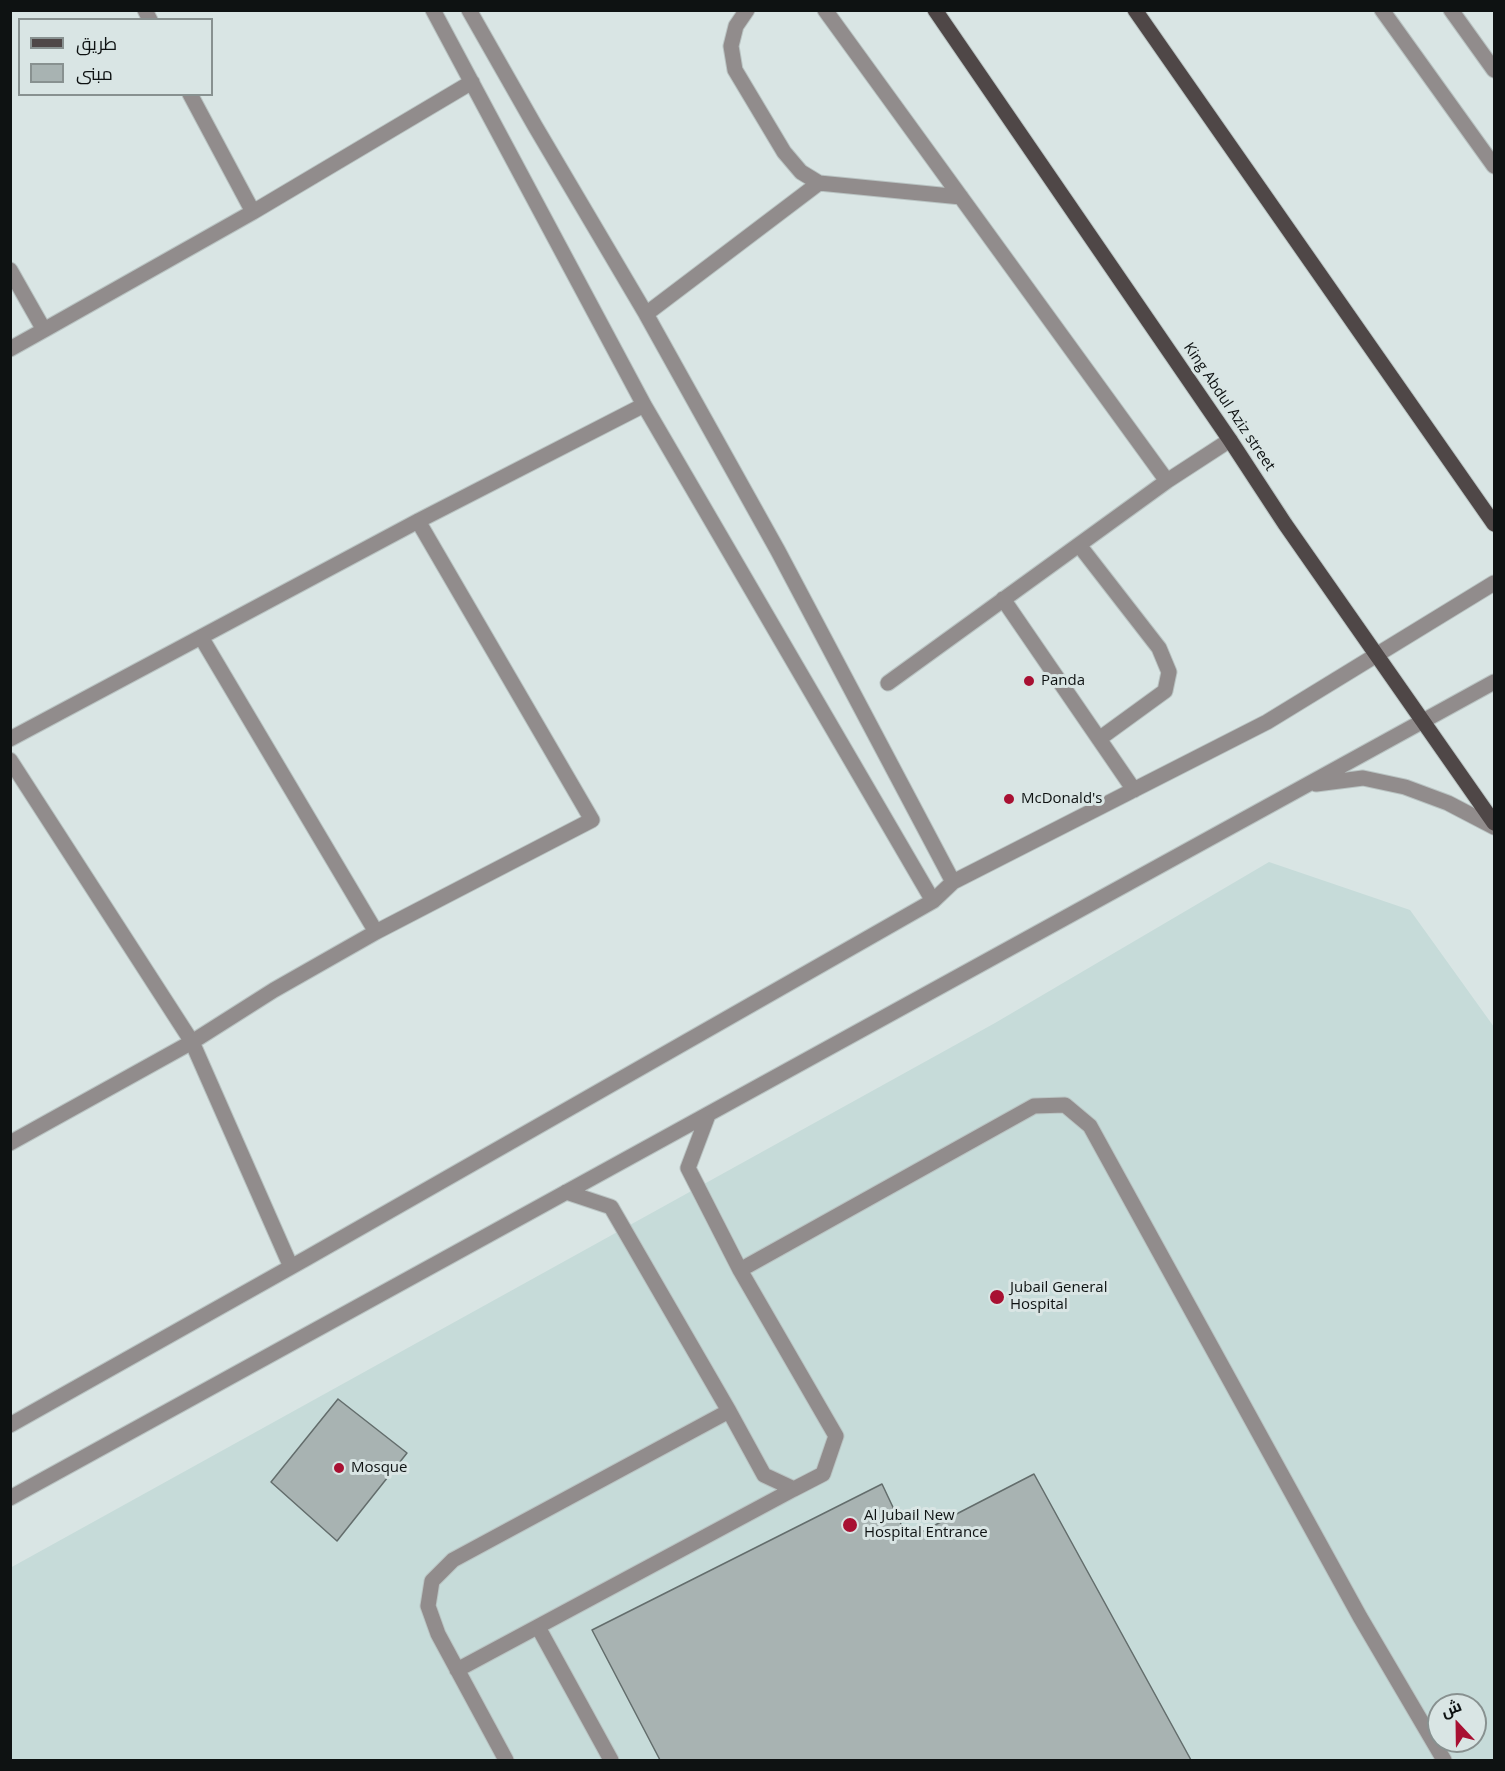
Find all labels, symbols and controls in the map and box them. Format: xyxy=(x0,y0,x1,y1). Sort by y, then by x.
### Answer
legend xyxy=(18,18,213,96)
text: طريق xyxy=(76,31,117,55)
text: مبنى xyxy=(76,61,113,85)
street label: King Abdul Aziz street xyxy=(1179,339,1279,475)
place label: Panda xyxy=(1041,672,1085,690)
marker: Panda xyxy=(1022,674,1036,688)
place label: McDonald's xyxy=(1021,790,1103,808)
marker: McDonald's xyxy=(1002,792,1016,806)
place label: Jubail General Hospital xyxy=(1010,1279,1107,1314)
marker: Jubail General Hospital xyxy=(988,1288,1006,1306)
place label: Mosque xyxy=(351,1459,407,1477)
marker: Mosque xyxy=(332,1461,346,1475)
place label: Al Jubail New Hospital Entrance xyxy=(864,1507,988,1542)
marker: Al Jubail New Hospital Entrance xyxy=(841,1516,859,1534)
north arrow xyxy=(1427,1693,1487,1753)
text: ش xyxy=(1437,1694,1465,1722)

